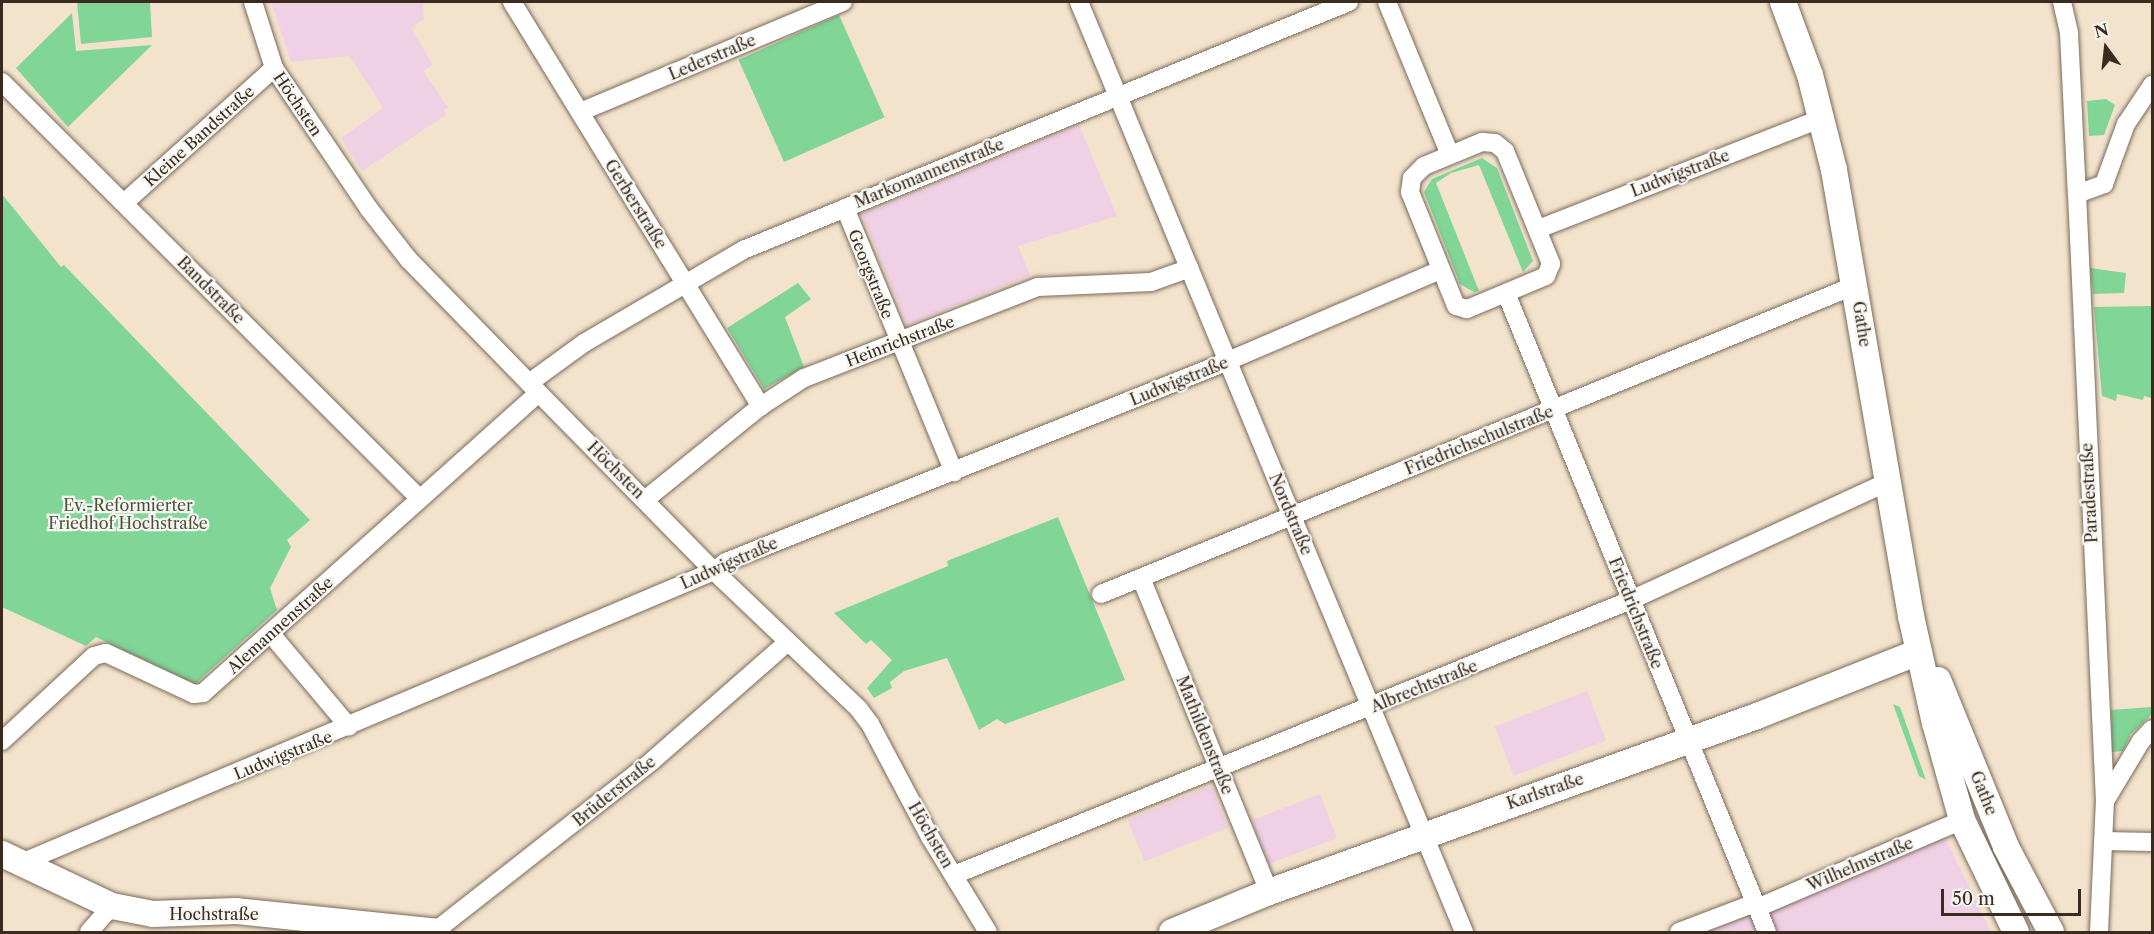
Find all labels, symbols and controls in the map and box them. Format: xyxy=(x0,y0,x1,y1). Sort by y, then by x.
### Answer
north arrow xyxy=(2076,18,2136,78)
text: N xyxy=(2092,19,2111,42)
street label: Lederstraße xyxy=(666,30,758,84)
street label: Höchsten xyxy=(270,68,326,140)
street label: Kleine Bandstraße xyxy=(140,82,258,190)
street label: Markomannenstraße xyxy=(851,134,1007,212)
street label: Ludwigstraße xyxy=(1628,145,1732,201)
street label: Gerberstraße xyxy=(601,156,671,252)
street label: Georgstraße xyxy=(844,227,898,321)
street label: Bandstraße xyxy=(173,252,249,328)
street label: Gathe xyxy=(1849,300,1875,348)
street label: Heinrichstraße xyxy=(843,311,957,371)
street label: Ludwigstraße xyxy=(1127,353,1231,409)
street label: Friedrichschulstraße xyxy=(1402,401,1556,479)
street label: Höchsten xyxy=(583,437,649,503)
street label: Paradestraße xyxy=(2077,442,2101,544)
street label: Nordstraße xyxy=(1265,470,1317,558)
park label: Ev.-Reformierter Friedhof Hochstraße xyxy=(48,495,208,533)
street label: Ludwigstraße xyxy=(678,533,780,593)
street label: Friedrichstraße xyxy=(1605,555,1667,671)
street label: Alemannenstraße xyxy=(223,572,337,678)
street label: Albrechtstraße xyxy=(1368,656,1480,716)
street label: Mathildenstraße xyxy=(1172,673,1238,797)
street label: Ludwigstraße xyxy=(231,727,335,783)
street label: Brüderstraße xyxy=(569,752,659,830)
street label: Gathe xyxy=(1966,768,2002,818)
street label: Karlstraße xyxy=(1504,769,1586,813)
street label: Höchsten xyxy=(904,799,958,871)
street label: Wilhelmstraße xyxy=(1804,833,1916,895)
scale bar xyxy=(1944,877,2084,915)
text: 50 m xyxy=(1952,888,1995,910)
street label: Hochstraße xyxy=(169,904,259,924)

